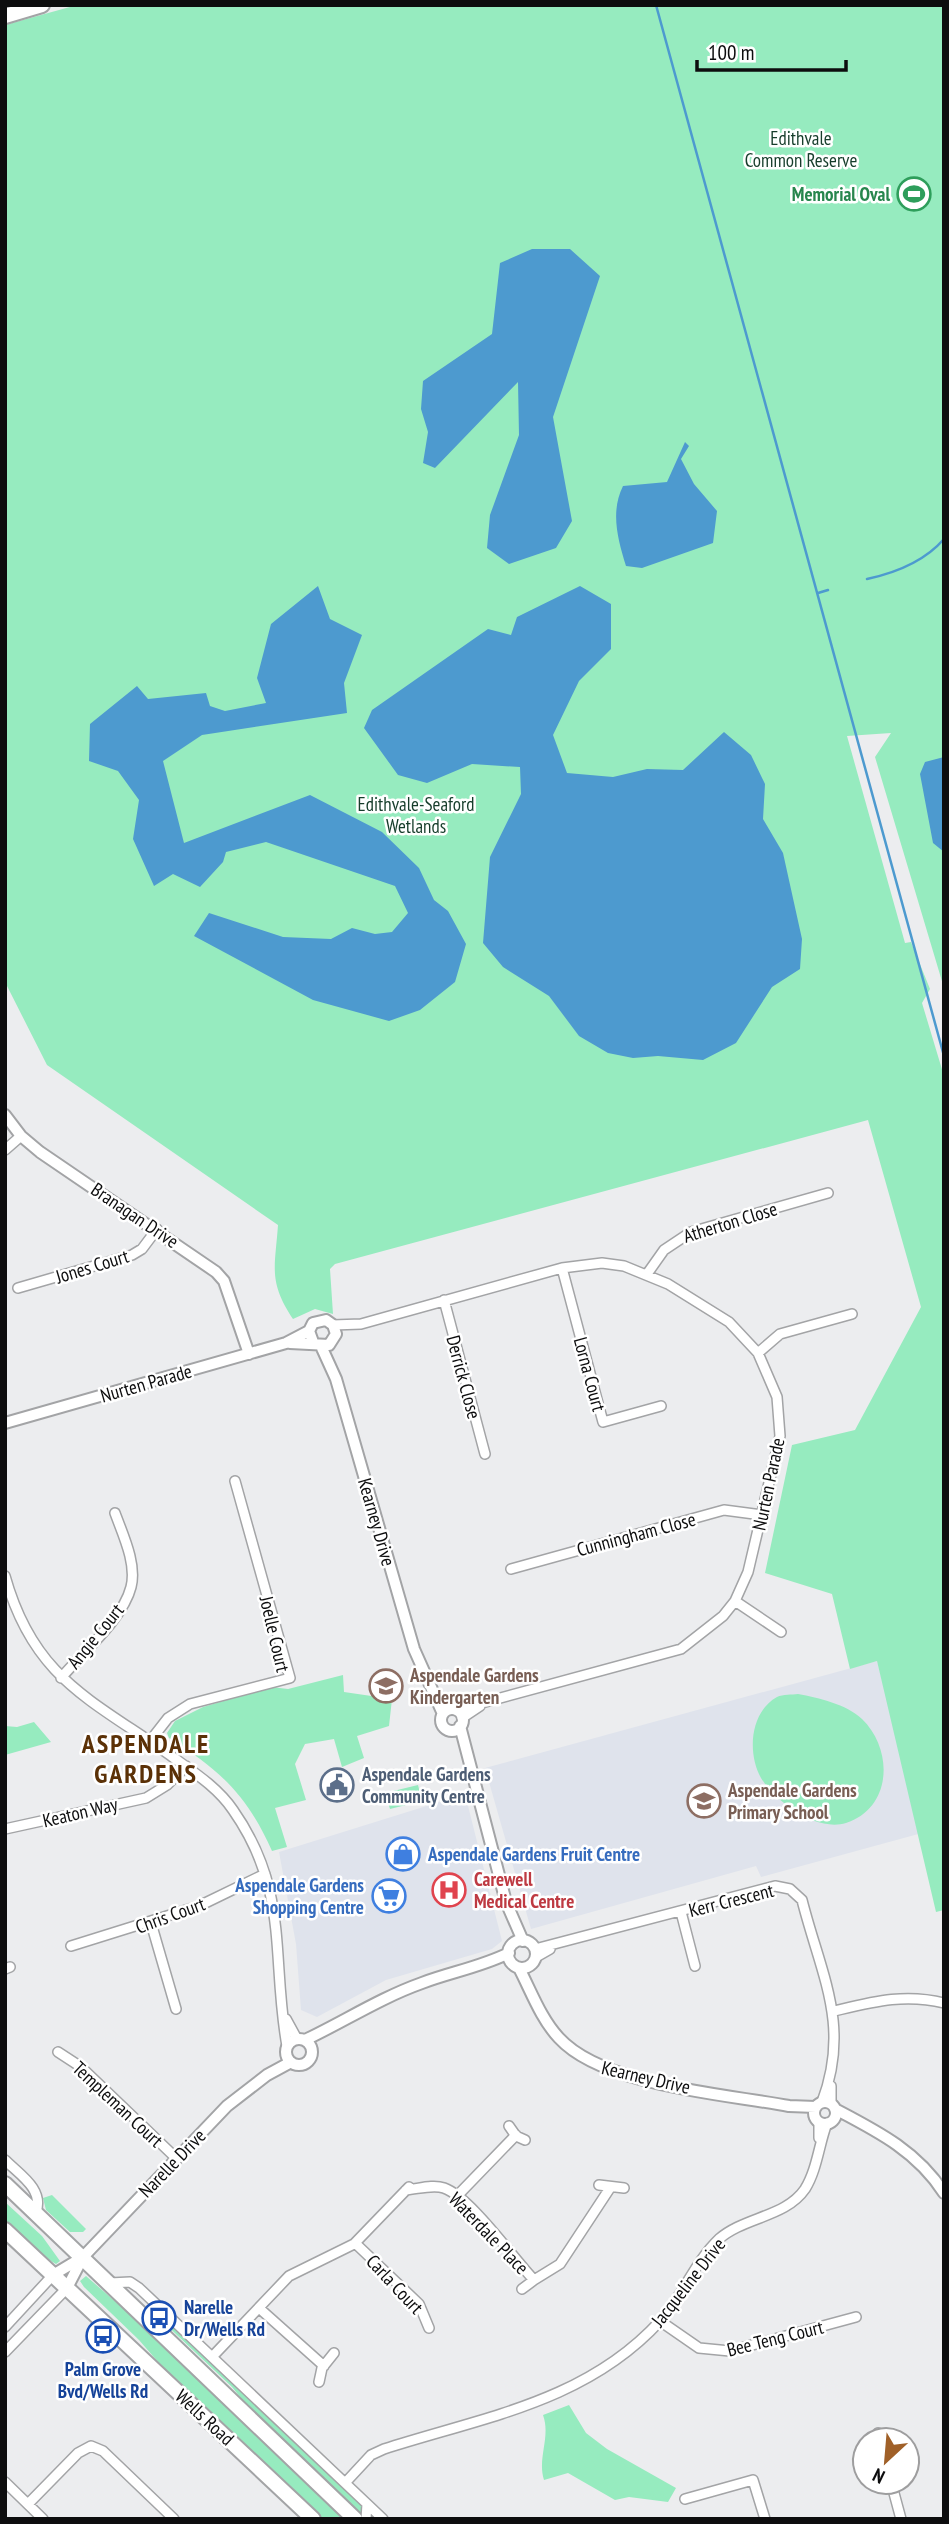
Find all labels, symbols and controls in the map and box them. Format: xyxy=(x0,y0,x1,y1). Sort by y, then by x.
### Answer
scale bar xyxy=(697,28,846,72)
text: 100 m xyxy=(708,39,754,66)
park label: Edithvale Common Reserve xyxy=(745,126,857,172)
sports icon: Memorial Oval xyxy=(895,175,933,213)
place label: Memorial Oval xyxy=(792,182,890,206)
park label: Edithvale-Seaford Wetlands xyxy=(358,792,474,838)
street label: Branagan Drive xyxy=(87,1177,183,1253)
street label: Atherton Close xyxy=(680,1196,780,1248)
street label: Jones Court xyxy=(52,1243,132,1289)
street label: Derrick Close xyxy=(441,1333,487,1422)
street label: Lorna Court xyxy=(569,1334,612,1415)
street label: Nurten Parade xyxy=(98,1358,195,1407)
street label: Nurten Parade xyxy=(746,1435,790,1532)
street label: Kearney Drive xyxy=(353,1475,401,1569)
street label: Cunningham Close xyxy=(574,1507,698,1561)
street label: Joelle Court xyxy=(254,1593,296,1675)
street label: Angie Court xyxy=(61,1598,129,1673)
place label: Aspendale Gardens Kindergarten xyxy=(409,1663,539,1709)
school or university icon: Aspendale Gardens Kindergarten xyxy=(367,1667,405,1705)
district label: ASPENDALE GARDENS xyxy=(81,1727,210,1790)
place label: Aspendale Gardens Community Centre xyxy=(361,1762,491,1808)
public building icon: Aspendale Gardens Community Centre xyxy=(318,1766,356,1804)
place label: Aspendale Gardens Primary School xyxy=(727,1778,857,1824)
school or university icon: Aspendale Gardens Primary School xyxy=(685,1782,723,1820)
street label: Keaton Way xyxy=(40,1792,121,1832)
shop icon: Aspendale Gardens Fruit Centre xyxy=(384,1835,422,1873)
place label: Aspendale Gardens Fruit Centre xyxy=(427,1842,640,1866)
place label: Carewell Medical Centre xyxy=(474,1867,574,1913)
hospital icon: Carewell Medical Centre xyxy=(430,1871,468,1909)
place label: Aspendale Gardens Shopping Centre xyxy=(234,1873,364,1919)
supermarket icon: Aspendale Gardens Shopping Centre xyxy=(370,1877,408,1915)
street label: Kerr Crescent xyxy=(686,1878,777,1922)
street label: Chris Court xyxy=(132,1891,209,1939)
street label: Kearney Drive xyxy=(599,2055,693,2099)
street label: Templeman Court xyxy=(68,2056,169,2153)
street label: Narelle Drive xyxy=(133,2124,211,2202)
street label: Waterdale Place xyxy=(444,2187,534,2279)
street label: Jacqueline Drive xyxy=(645,2233,730,2332)
street label: Carla Court xyxy=(361,2249,429,2319)
place label: Narelle Dr/Wells Rd xyxy=(184,2295,265,2341)
bus stop icon: Narelle Dr/Wells Rd xyxy=(140,2299,178,2337)
street label: Bee Teng Court xyxy=(724,2314,826,2362)
bus stop icon: Palm Grove Bvd/Wells Rd xyxy=(84,2317,122,2355)
place label: Palm Grove Bvd/Wells Rd xyxy=(58,2357,148,2403)
street label: Wells Road xyxy=(171,2384,239,2450)
north arrow xyxy=(851,2426,921,2496)
text: N xyxy=(869,2463,888,2489)

